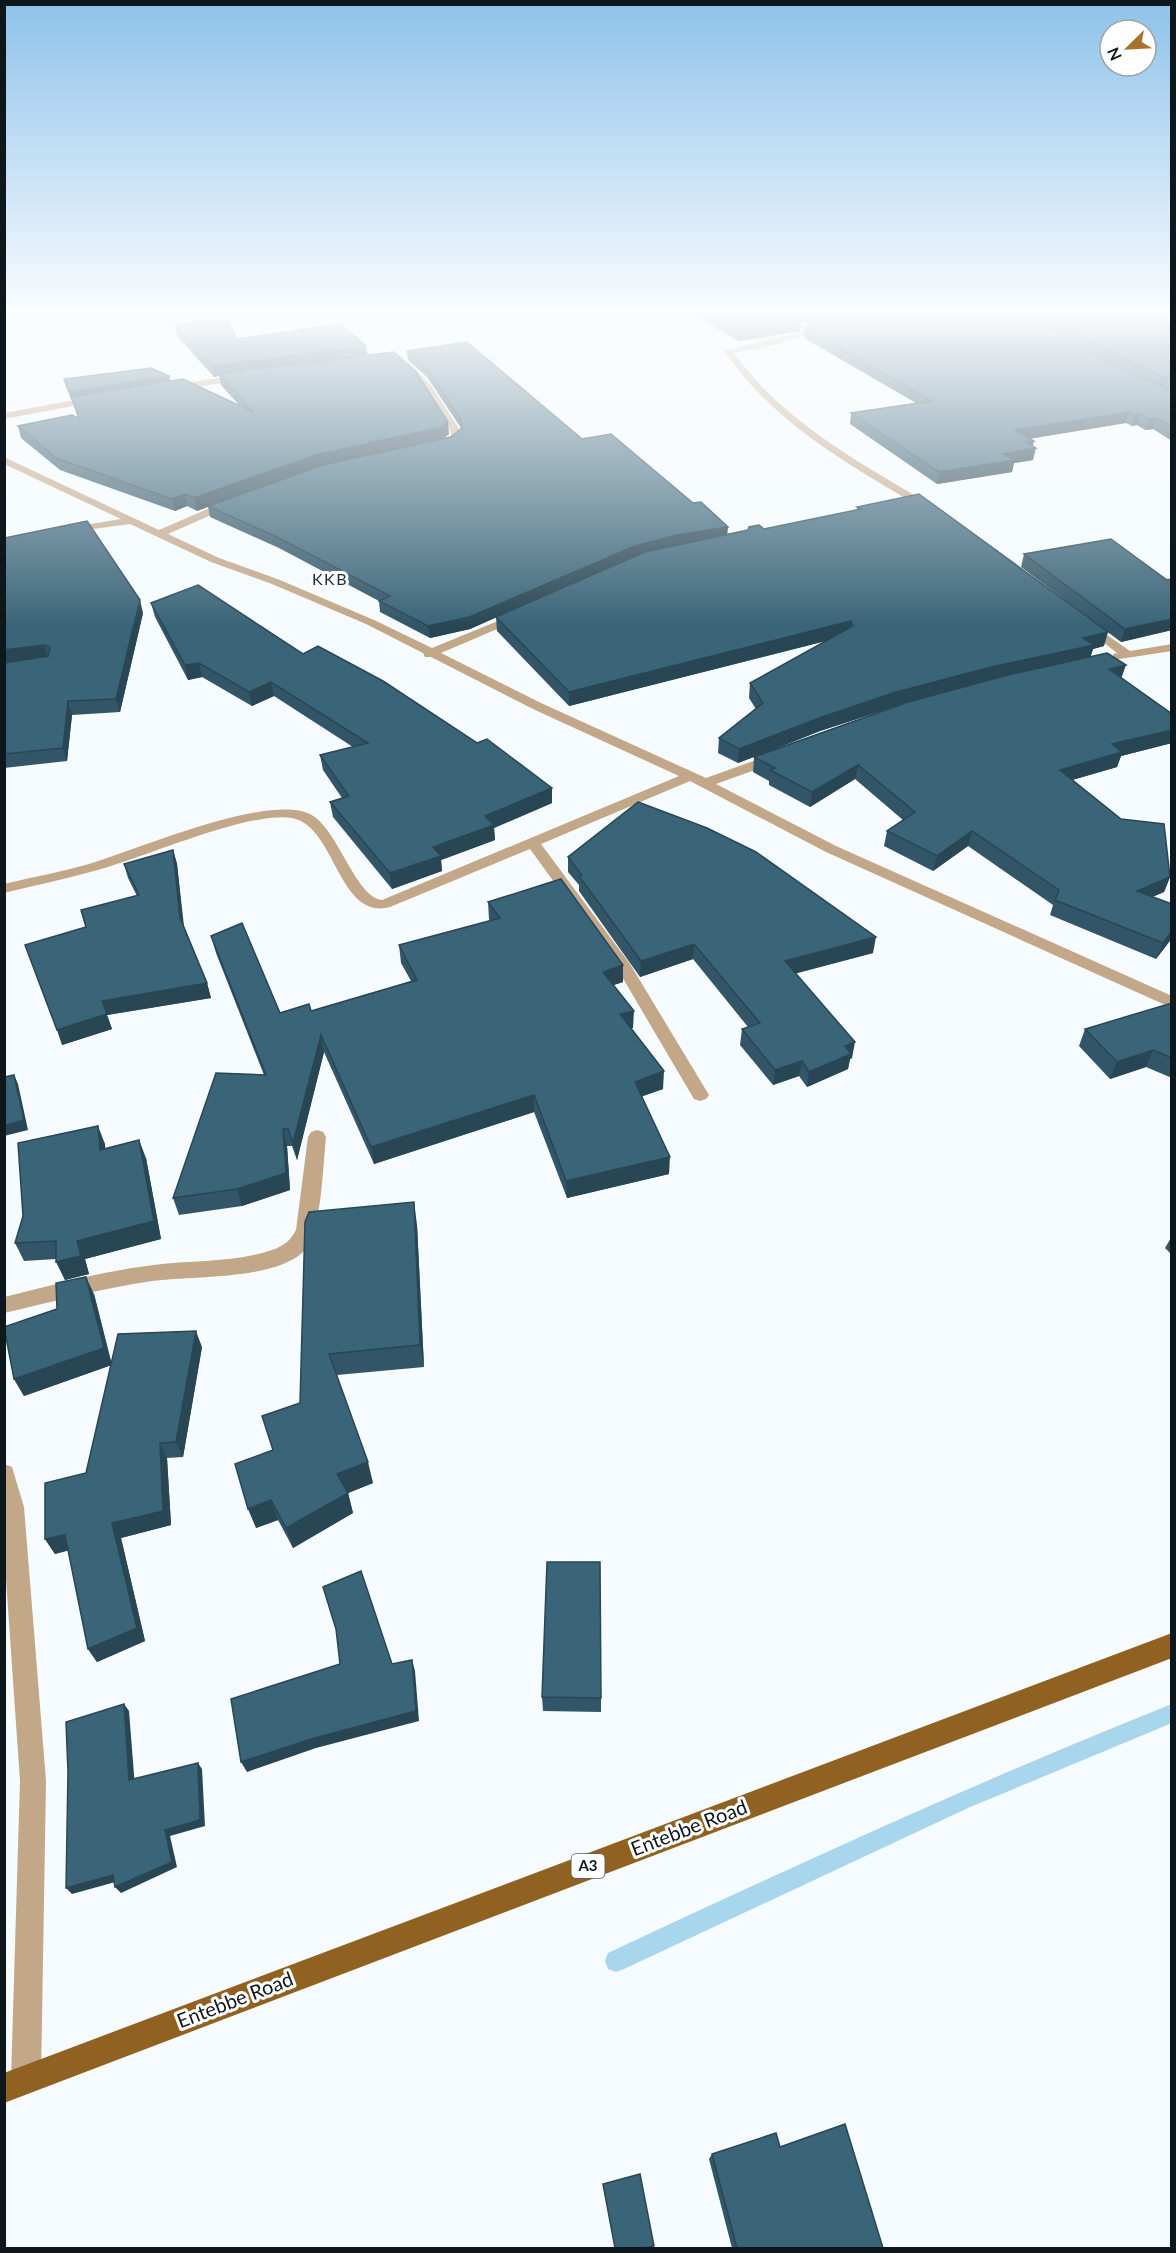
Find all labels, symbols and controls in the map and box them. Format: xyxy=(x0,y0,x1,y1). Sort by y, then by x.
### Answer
north arrow xyxy=(1098,18,1158,78)
text: N xyxy=(1103,45,1125,64)
district label: KKB xyxy=(312,569,348,588)
street label: Entebbe Road xyxy=(627,1794,750,1860)
road number: A3 xyxy=(572,1854,604,1878)
street label: Entebbe Road xyxy=(173,1966,296,2032)

